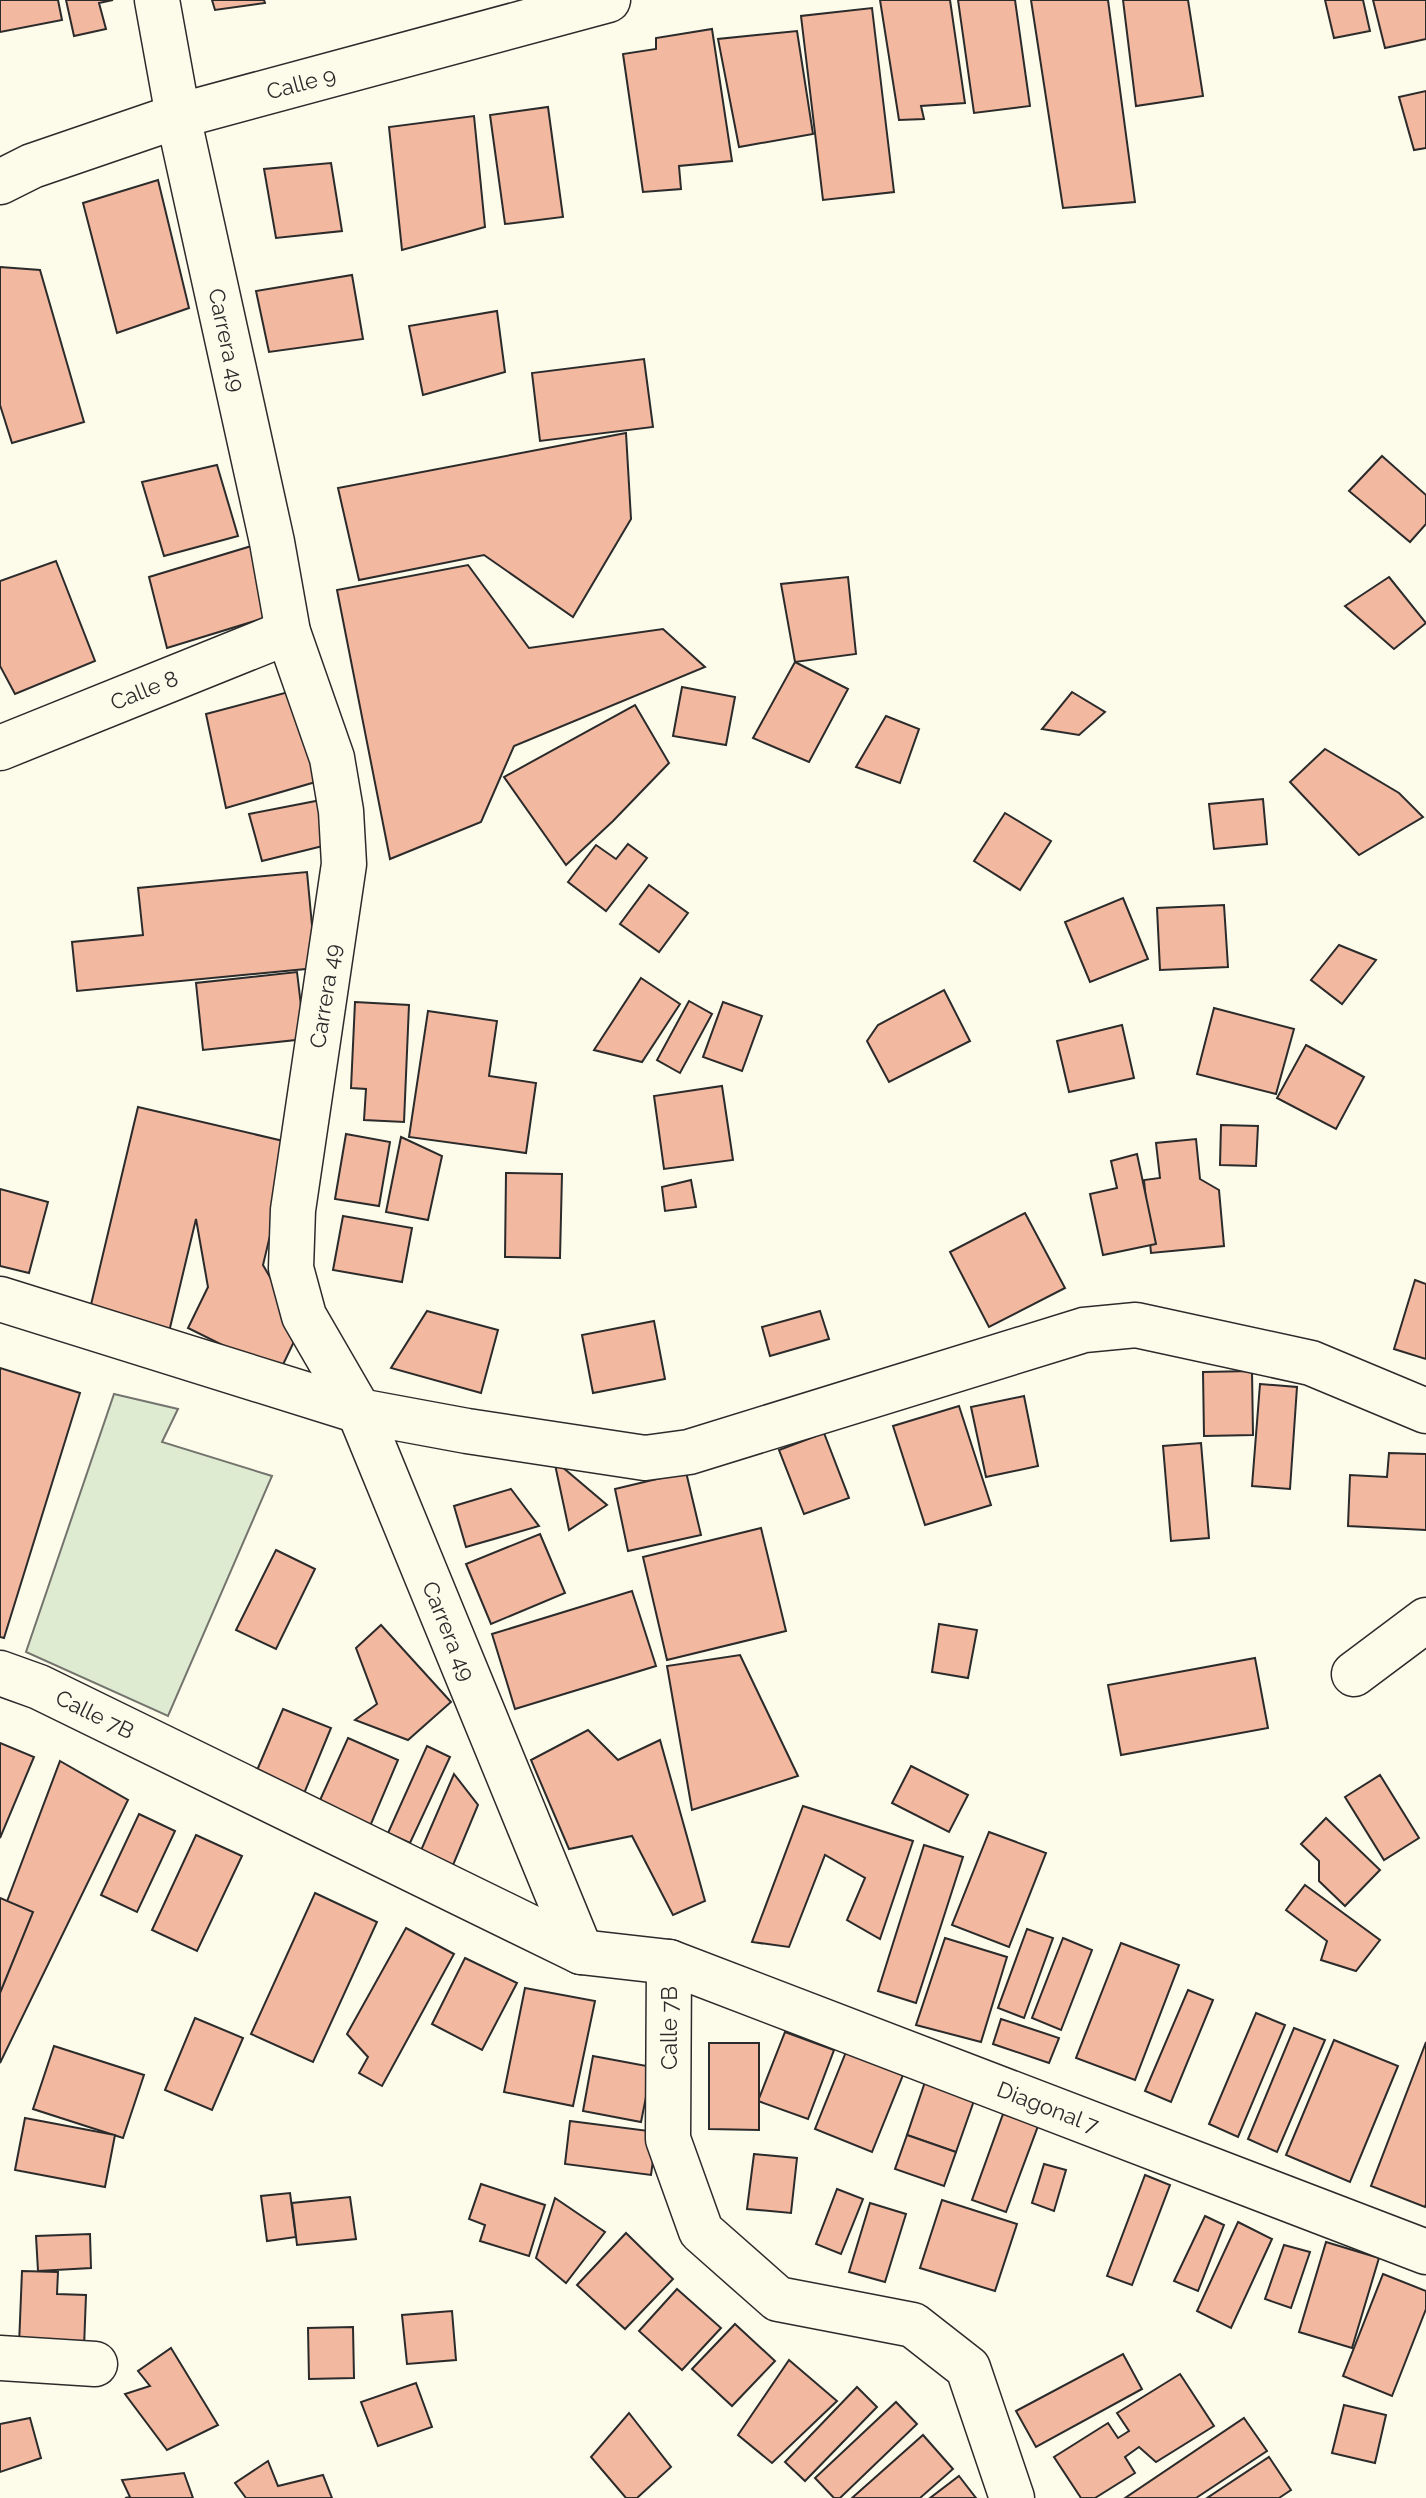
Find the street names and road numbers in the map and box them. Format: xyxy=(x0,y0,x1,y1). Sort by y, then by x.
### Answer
street label: Calle 9 xyxy=(264,61,338,105)
street label: Carrera 49 xyxy=(203,286,251,394)
street label: Calle 8 xyxy=(106,665,182,715)
street label: Carrera 49 xyxy=(304,942,346,1050)
street label: Carrera 49 xyxy=(417,1577,481,1685)
street label: Calle 7B xyxy=(52,1684,138,1744)
street label: Calle 7B xyxy=(656,1986,682,2070)
street label: Diagonal 7 xyxy=(994,2076,1103,2138)

